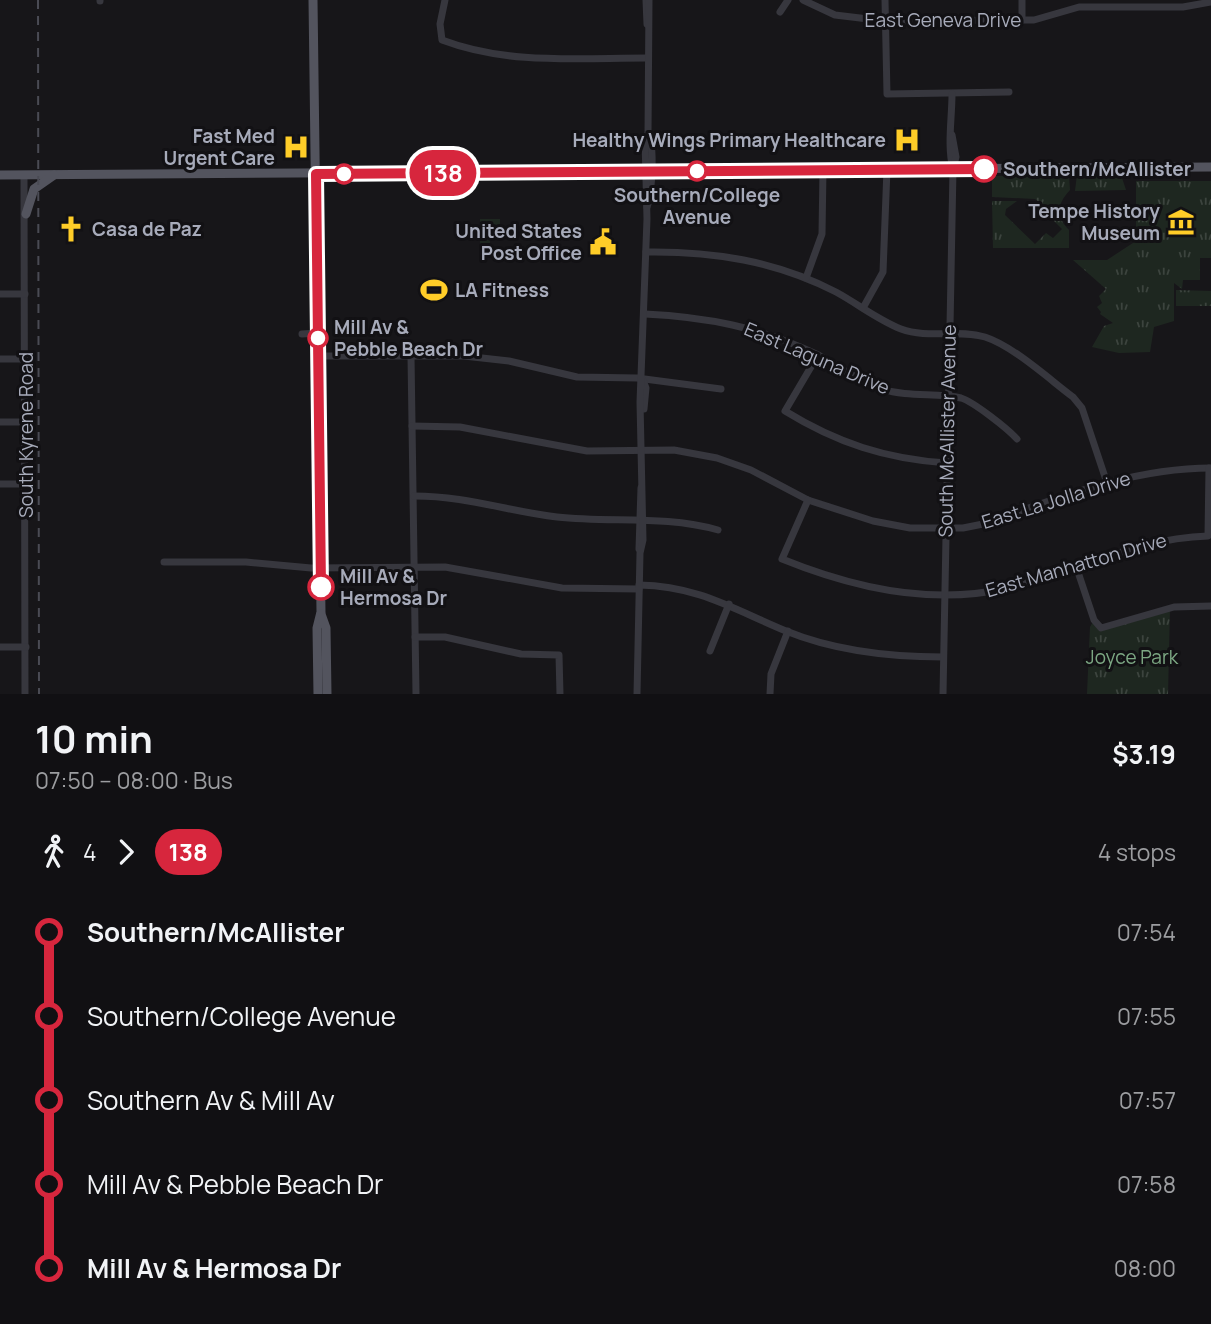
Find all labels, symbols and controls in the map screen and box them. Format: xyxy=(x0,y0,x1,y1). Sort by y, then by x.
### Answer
street label: East Geneva Drive xyxy=(865,7,1021,33)
place label: Fast Med Urgent Care xyxy=(164,123,275,171)
hospital icon: Healthy Wings Primary Healthcare xyxy=(892,125,922,155)
place label: Healthy Wings Primary Healthcare xyxy=(572,127,886,153)
hospital icon: Fast Med Urgent Care xyxy=(281,132,311,162)
line badge: 138 xyxy=(403,150,483,196)
text: 138 xyxy=(423,156,463,189)
marker: Southern/McAllister xyxy=(971,156,997,182)
place label: Southern/McAllister xyxy=(1003,156,1192,182)
marker: Southern/College Avenue xyxy=(687,161,707,181)
unlabelled marker xyxy=(334,164,354,184)
place label: Southern/College Avenue xyxy=(614,182,780,230)
place label: Tempe History Museum xyxy=(1028,198,1160,246)
museum icon: Tempe History Museum xyxy=(1166,207,1196,237)
church icon: Casa de Paz xyxy=(56,214,86,244)
place label: Casa de Paz xyxy=(92,216,202,242)
place label: United States Post Office xyxy=(455,218,582,266)
public building icon: United States Post Office xyxy=(588,227,618,257)
sports icon: LA Fitness xyxy=(419,275,449,305)
place label: LA Fitness xyxy=(455,277,549,303)
place label: Mill Av & Pebble Beach Dr xyxy=(334,314,483,362)
street label: East Laguna Drive xyxy=(740,316,894,400)
street label: South McAllister Avenue xyxy=(932,324,962,538)
marker: Mill Av & Pebble Beach Dr xyxy=(308,328,328,348)
street label: South Kyrene Road xyxy=(13,352,39,518)
street label: East La Jolla Drive xyxy=(978,465,1134,535)
street label: East Manhatton Drive xyxy=(982,527,1170,603)
place label: Mill Av & Hermosa Dr xyxy=(340,563,447,611)
marker: Mill Av & Hermosa Dr xyxy=(308,574,334,600)
park label: Joyce Park xyxy=(1086,644,1179,670)
text: 10 min xyxy=(35,712,153,764)
text: $3.19 xyxy=(1112,736,1176,772)
text: 07:50 – 08:00 · Bus xyxy=(35,764,233,796)
icon: walk xyxy=(35,833,73,871)
icon: forward xyxy=(107,833,145,871)
text: 138 xyxy=(169,835,208,868)
text: 4 xyxy=(83,836,97,868)
text: 4 stops xyxy=(1098,836,1176,868)
text: Southern/McAllister xyxy=(87,914,345,950)
text: 07:54 xyxy=(1117,916,1176,948)
text: Southern/College Avenue xyxy=(87,998,396,1034)
text: 07:55 xyxy=(1117,1000,1176,1032)
text: Southern Av & Mill Av xyxy=(87,1082,335,1118)
text: 07:57 xyxy=(1119,1084,1176,1116)
text: Mill Av & Pebble Beach Dr xyxy=(87,1166,384,1202)
text: 07:58 xyxy=(1117,1168,1176,1200)
text: Mill Av & Hermosa Dr xyxy=(87,1250,341,1286)
text: 08:00 xyxy=(1114,1252,1176,1284)

